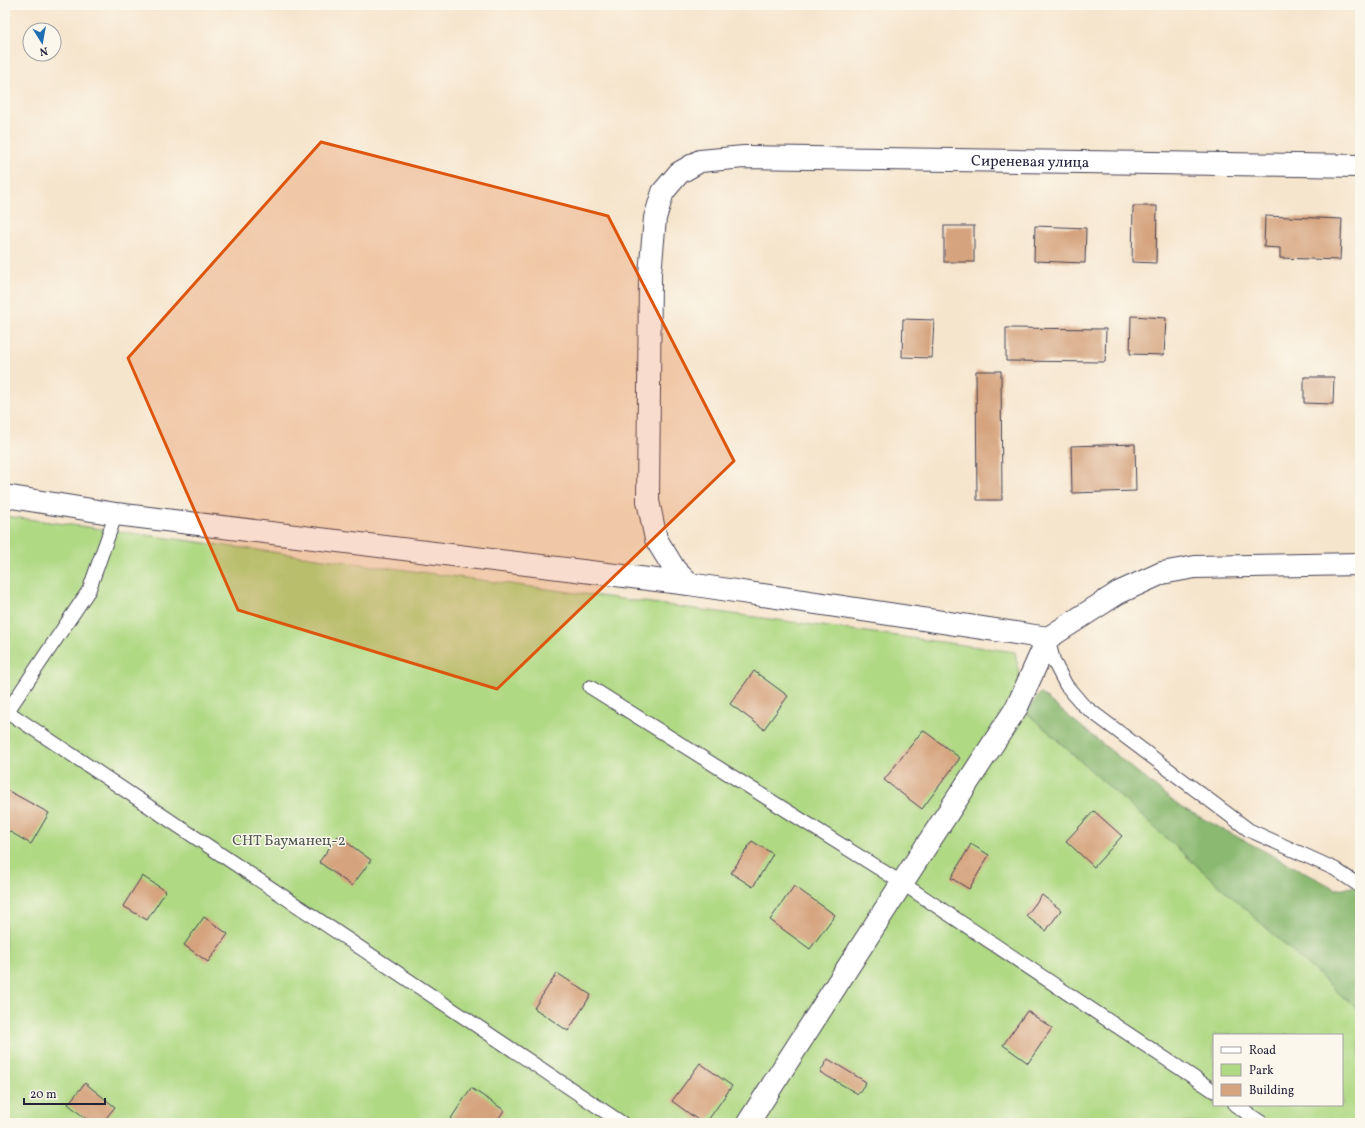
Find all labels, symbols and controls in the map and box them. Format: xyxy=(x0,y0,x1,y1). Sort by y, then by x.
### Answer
north arrow xyxy=(22,22,62,62)
text: N xyxy=(38,42,49,58)
street label: Сиреневая улица xyxy=(971,151,1090,174)
park label: СНТ Бауманец-2 xyxy=(232,831,346,852)
legend xyxy=(1213,1034,1343,1106)
text: Road xyxy=(1249,1043,1276,1059)
text: Park xyxy=(1249,1063,1274,1079)
scale bar xyxy=(24,1080,105,1106)
text: Building xyxy=(1249,1083,1294,1099)
text: 20 m xyxy=(30,1087,57,1103)

